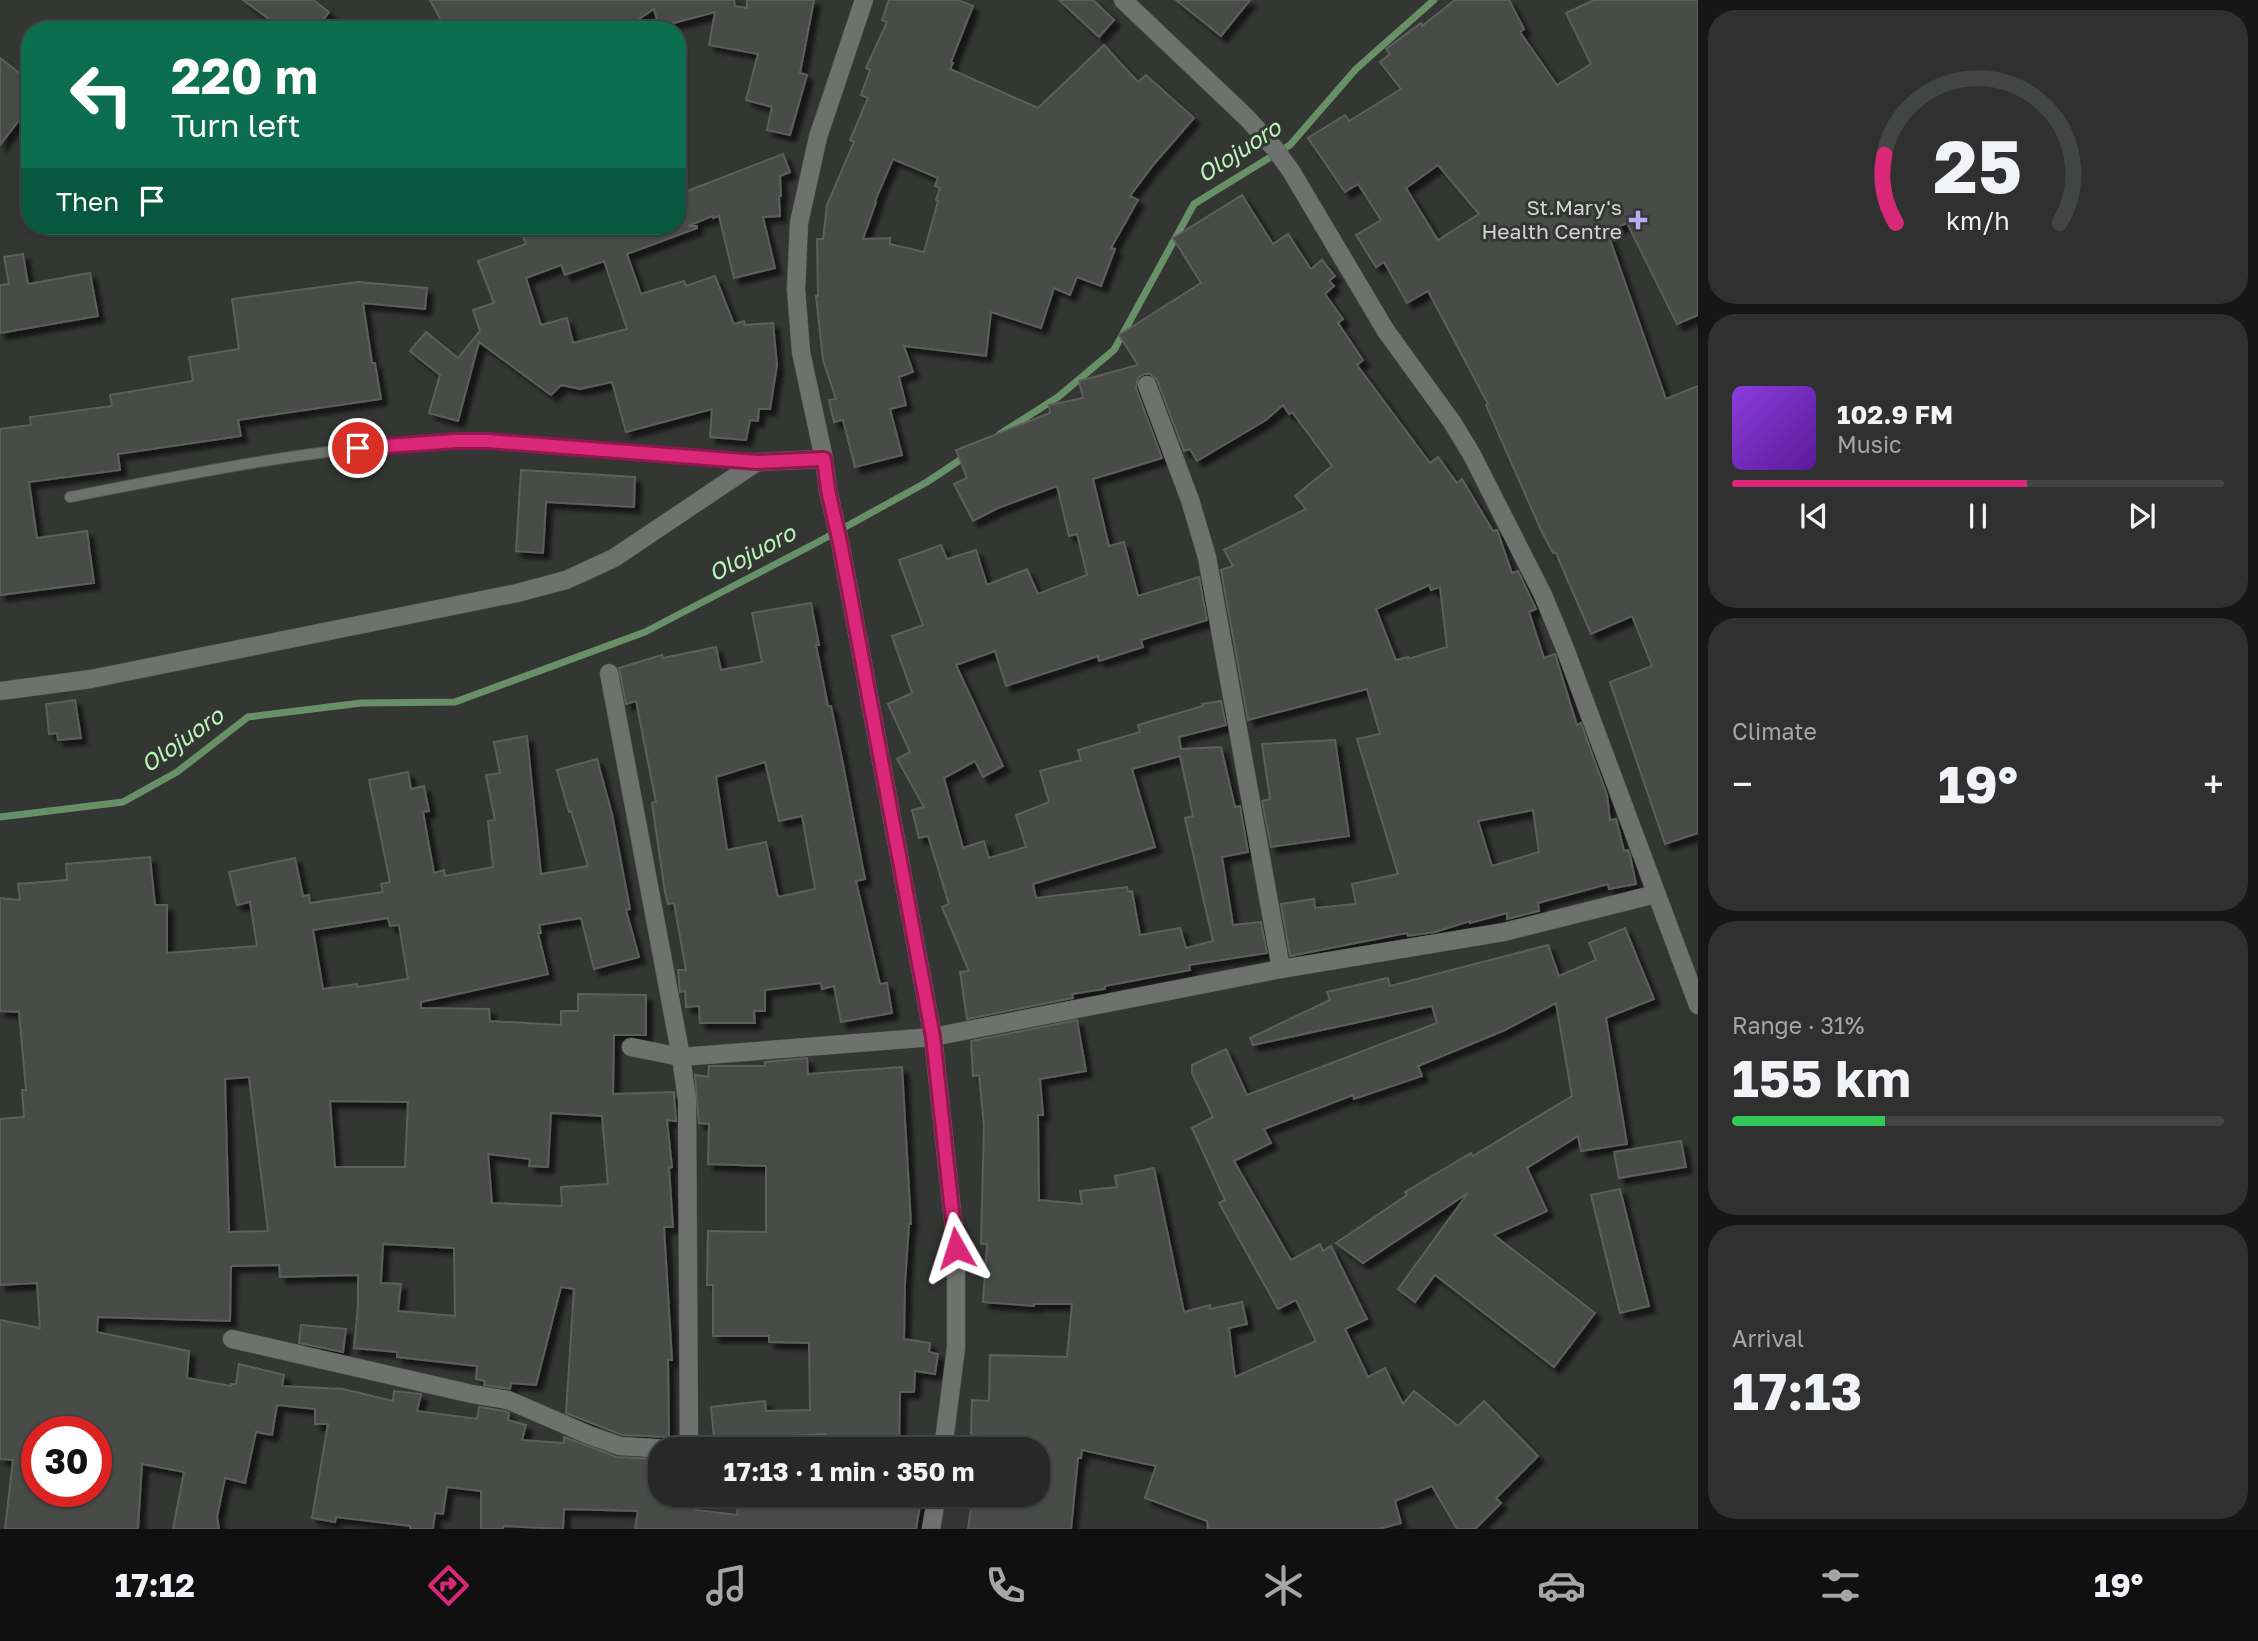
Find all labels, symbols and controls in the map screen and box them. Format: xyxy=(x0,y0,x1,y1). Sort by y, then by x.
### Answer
text: 220 m xyxy=(171,46,318,105)
icon: left xyxy=(56,49,147,140)
text: Turn left xyxy=(171,106,300,144)
water label: Olojuoro xyxy=(1191,112,1287,188)
text: 25 xyxy=(1934,122,2022,209)
icon: arrive xyxy=(133,182,171,220)
text: Then xyxy=(56,186,119,217)
place label: St.Mary's Health Centre xyxy=(1481,194,1622,244)
text: km/h xyxy=(1946,205,2010,236)
marker: St.Mary's Health Centre xyxy=(1628,210,1648,230)
text: 102.9 FM xyxy=(1837,399,1953,430)
pin xyxy=(328,418,388,478)
icon: arrive xyxy=(339,429,377,467)
text: Music xyxy=(1837,430,1902,458)
icon: previous xyxy=(1795,497,1833,535)
icon: pause xyxy=(1959,497,1997,535)
icon: next xyxy=(2123,497,2161,535)
water label: Olojuoro xyxy=(703,517,801,587)
water label: Olojuoro xyxy=(135,700,229,778)
text: Climate xyxy=(1732,717,1817,745)
text: 19° xyxy=(1938,752,2018,814)
text: − xyxy=(1732,761,1753,806)
text: + xyxy=(2203,761,2224,806)
text: Range · 31% xyxy=(1732,1011,1864,1039)
text: 155 km xyxy=(1732,1046,1911,1108)
position arrow xyxy=(919,1211,993,1285)
text: Arrival xyxy=(1732,1324,1804,1352)
text: 17:13 xyxy=(1732,1359,1862,1421)
speed limit sign: 30 xyxy=(21,1416,112,1507)
text: 17:13 · 1 min · 350 m xyxy=(723,1456,975,1487)
icon: directions xyxy=(424,1561,473,1610)
icon: music xyxy=(702,1561,751,1610)
icon: phone xyxy=(981,1561,1030,1610)
icon: climate xyxy=(1259,1561,1308,1610)
icon: car xyxy=(1537,1561,1586,1610)
icon: filters xyxy=(1816,1561,1865,1610)
text: 17:12 xyxy=(115,1566,195,1604)
text: 19° xyxy=(2094,1566,2143,1604)

